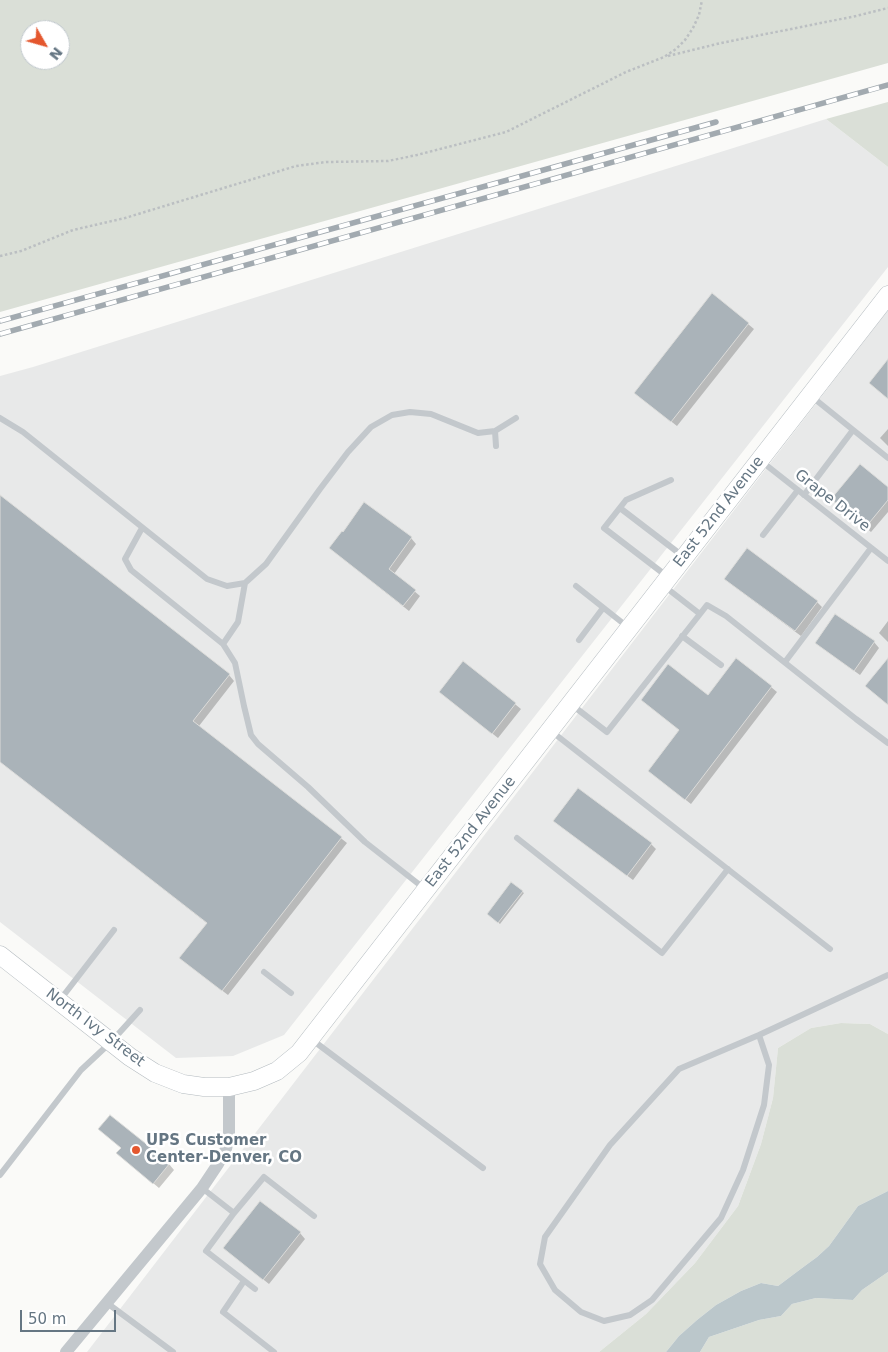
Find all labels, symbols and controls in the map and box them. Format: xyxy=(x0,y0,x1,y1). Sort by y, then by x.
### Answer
north arrow xyxy=(20,20,70,70)
text: N xyxy=(46,44,66,63)
street label: East 52nd Avenue xyxy=(670,453,768,571)
street label: Grape Drive xyxy=(791,466,873,536)
street label: East 52nd Avenue xyxy=(422,773,520,891)
street label: North Ivy Street xyxy=(42,985,148,1071)
place label: UPS Customer Center-Denver, CO xyxy=(146,1132,302,1167)
marker: UPS Customer Center-Denver, CO xyxy=(130,1144,142,1156)
scale bar xyxy=(22,1300,119,1332)
text: 50 m xyxy=(28,1310,66,1328)

